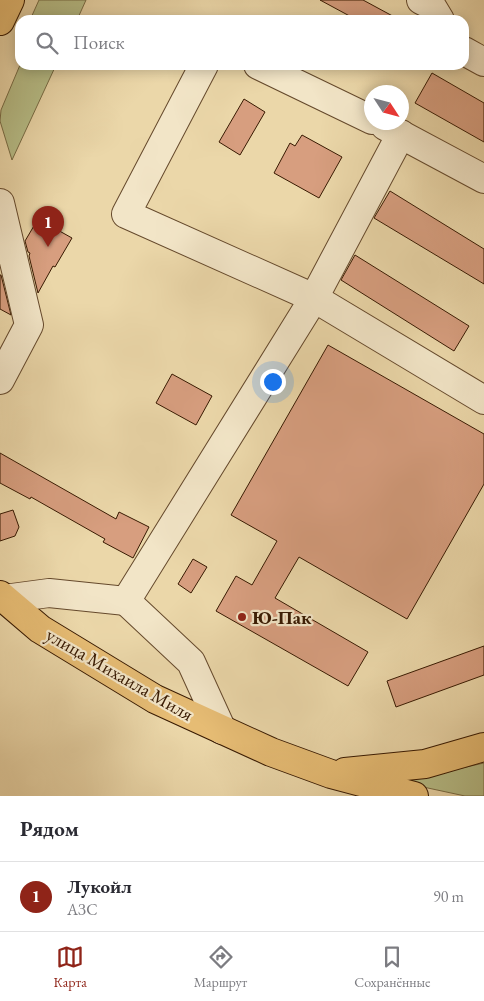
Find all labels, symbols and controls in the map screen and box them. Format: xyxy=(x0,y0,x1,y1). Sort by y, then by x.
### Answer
search box xyxy=(15,15,469,70)
icon: search xyxy=(33,29,61,57)
text: Поиск xyxy=(73,30,125,55)
north arrow xyxy=(364,85,409,130)
pin: 1 xyxy=(32,206,64,247)
your location xyxy=(260,369,286,395)
place label: Ю-Пак xyxy=(252,605,312,630)
marker: Ю-Пак xyxy=(236,611,248,623)
street label: улица Михаила Миля xyxy=(42,622,198,727)
text: Рядом xyxy=(20,815,79,842)
text: Лукойл xyxy=(67,874,132,899)
text: 1 xyxy=(32,886,40,907)
text: 90 m xyxy=(433,886,464,907)
text: АЗС xyxy=(67,899,98,920)
tab: Карта xyxy=(53,943,87,991)
tab: Маршрут xyxy=(194,943,247,991)
tab: Сохранённые xyxy=(354,943,431,991)

